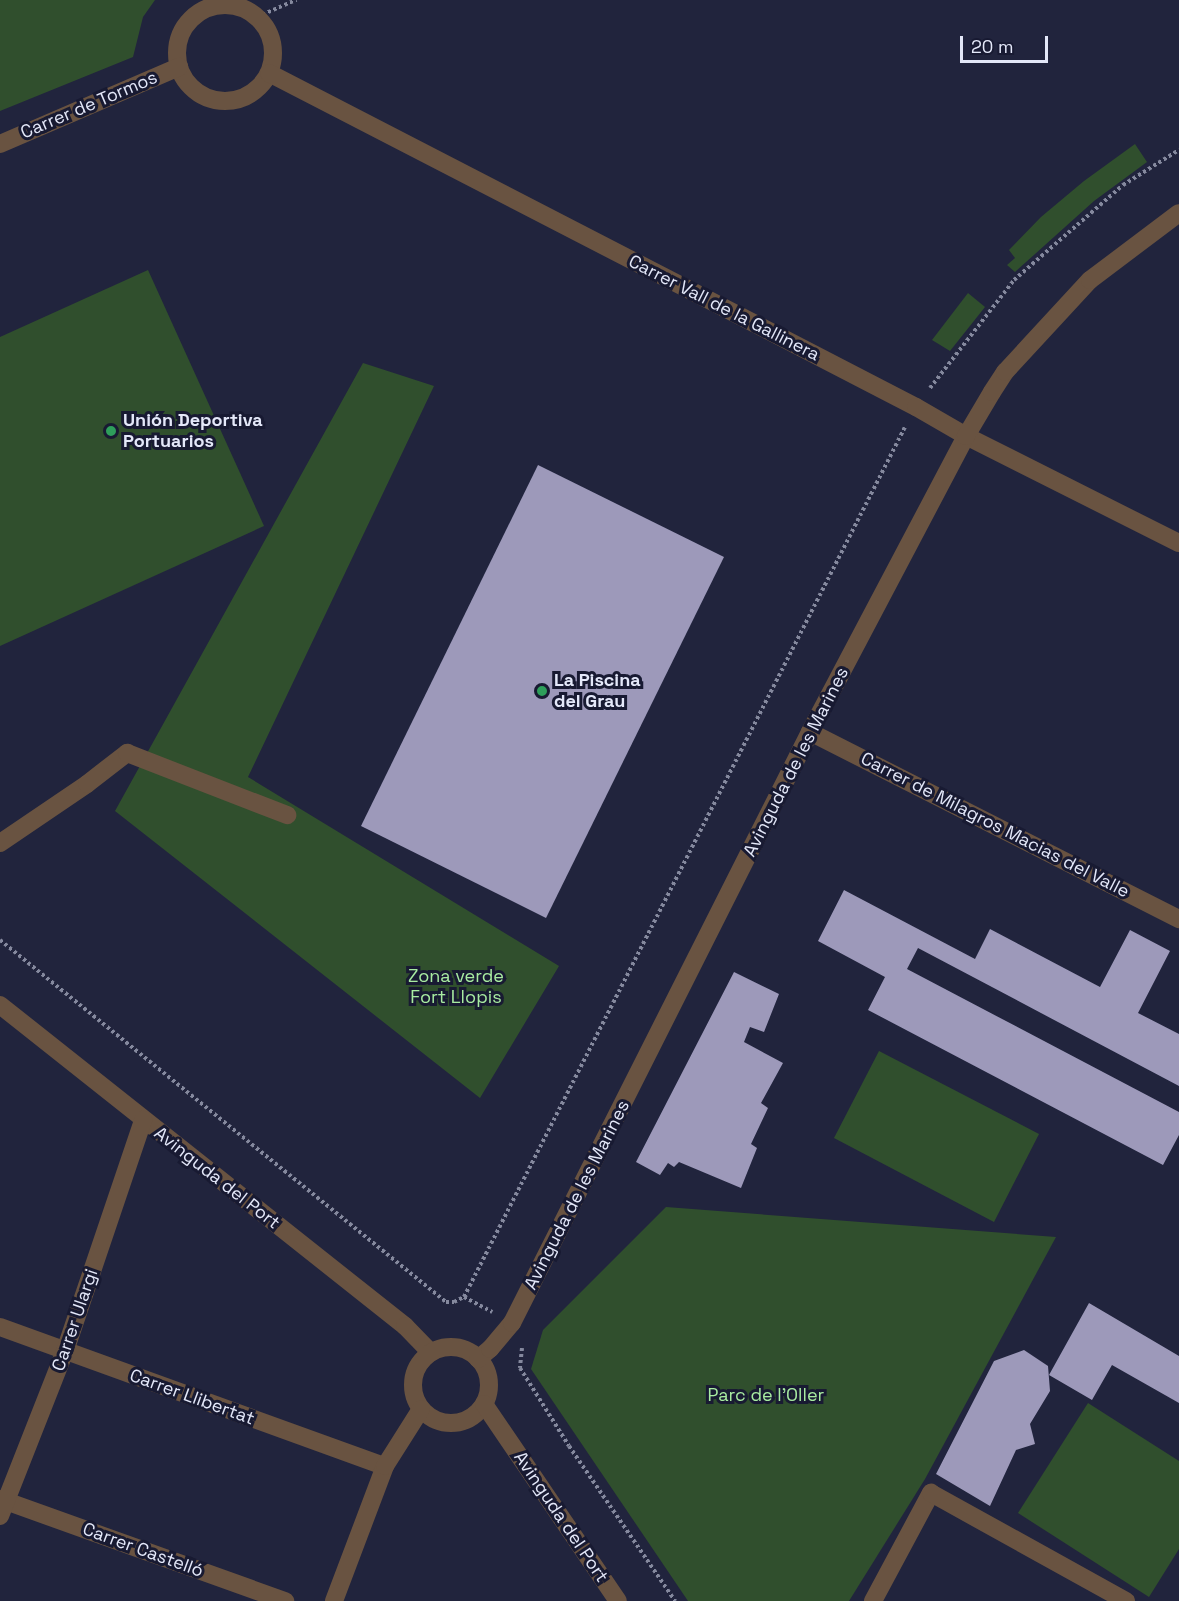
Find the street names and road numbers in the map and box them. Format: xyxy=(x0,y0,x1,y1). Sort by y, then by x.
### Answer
street label: Carrer de Tormos xyxy=(17,66,161,144)
street label: Carrer Vall de la Gallinera xyxy=(625,250,823,366)
street label: Avinguda de les Marines xyxy=(739,664,853,860)
street label: Carrer de Milagros Macias del Valle xyxy=(857,748,1133,902)
street label: Avinguda de les Marines xyxy=(520,1097,634,1293)
street label: Avinguda del Port xyxy=(150,1122,284,1234)
street label: Carrer Ulargi xyxy=(47,1266,103,1374)
street label: Carrer Llibertat xyxy=(127,1364,257,1430)
street label: Avinguda del Port xyxy=(509,1447,613,1587)
street label: Carrer Castelló xyxy=(80,1518,206,1582)

